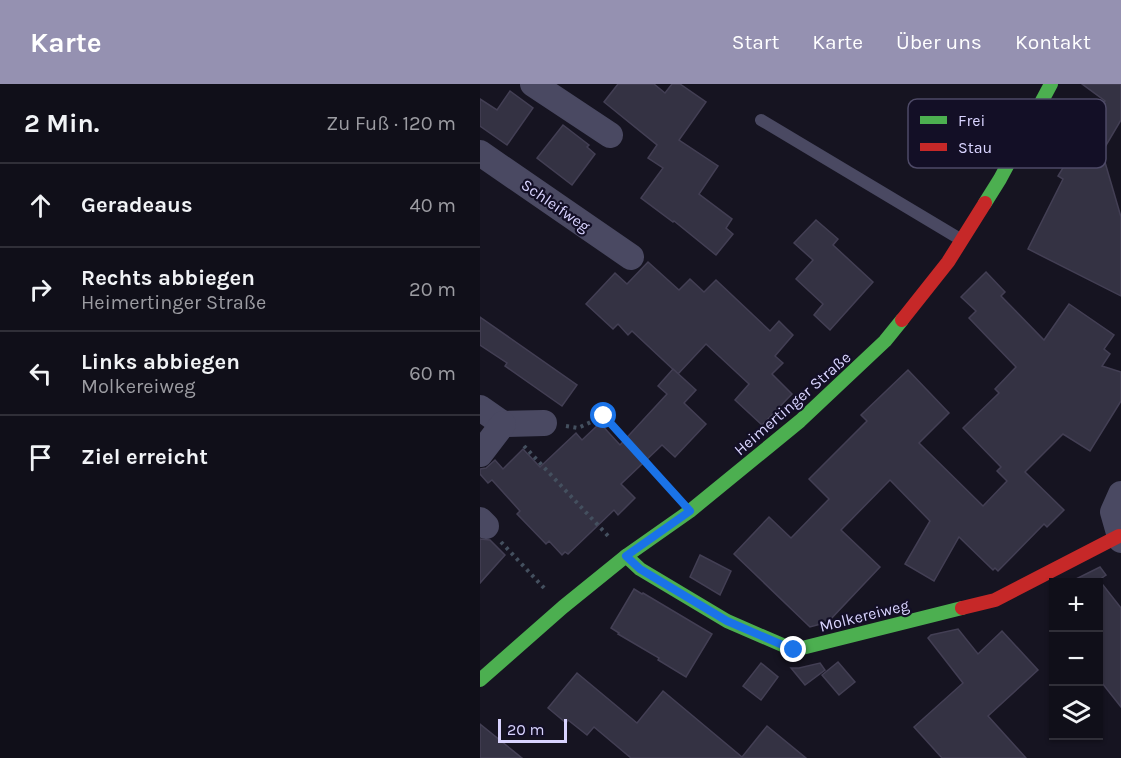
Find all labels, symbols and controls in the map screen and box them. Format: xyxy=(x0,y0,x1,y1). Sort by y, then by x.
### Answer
text: Karte xyxy=(30,26,102,59)
text: Start xyxy=(732,30,779,54)
text: Karte xyxy=(812,30,863,54)
text: Über uns xyxy=(896,30,982,54)
text: Kontakt xyxy=(1015,30,1091,54)
legend xyxy=(908,99,1106,168)
text: 2 Min. xyxy=(24,108,99,139)
text: Frei xyxy=(958,111,985,130)
text: Zu Fuß · 120 m xyxy=(326,112,456,135)
text: Stau xyxy=(958,138,992,157)
street label: Schleifweg xyxy=(518,175,594,236)
icon: ahead xyxy=(24,189,57,222)
text: Geradeaus xyxy=(81,192,193,218)
text: 40 m xyxy=(410,194,456,217)
text: Rechts abbiegen xyxy=(81,265,255,291)
icon: right xyxy=(24,273,57,306)
text: 20 m xyxy=(409,278,456,301)
text: Heimertinger Straße xyxy=(81,291,266,314)
street label: Heimertinger Straße xyxy=(730,348,854,459)
text: Links abbiegen xyxy=(81,349,240,375)
icon: left xyxy=(24,357,57,390)
text: 60 m xyxy=(409,362,456,385)
text: Molkereiweg xyxy=(81,375,196,398)
route start xyxy=(590,402,616,428)
icon: arrive xyxy=(24,441,57,474)
text: Ziel erreicht xyxy=(81,444,208,470)
map controls xyxy=(1049,578,1103,740)
button: + xyxy=(1049,578,1103,632)
street label: Molkereiweg xyxy=(817,595,911,636)
button: − xyxy=(1049,632,1103,686)
route end xyxy=(780,636,806,662)
button: layers xyxy=(1049,686,1103,740)
scale bar xyxy=(498,716,567,744)
text: 20 m xyxy=(507,720,545,739)

